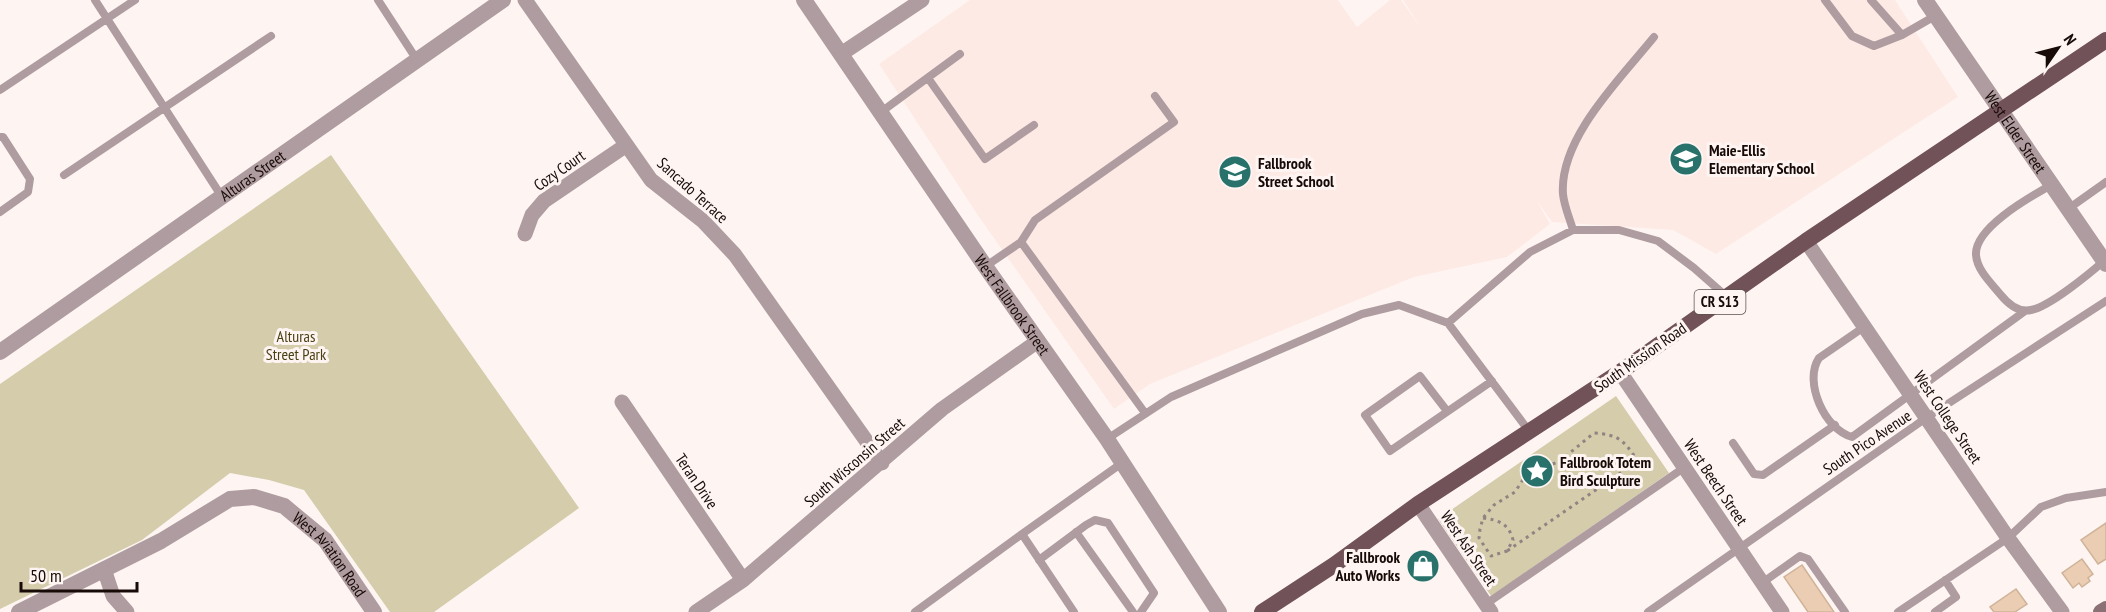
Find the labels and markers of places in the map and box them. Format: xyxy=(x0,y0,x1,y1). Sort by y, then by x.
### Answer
place label: Maie-Ellis Elementary School xyxy=(1709,140,1814,178)
school or university icon: Maie-Ellis Elementary School xyxy=(1668,141,1704,177)
place label: Fallbrook Street School xyxy=(1258,153,1334,191)
school or university icon: Fallbrook Street School xyxy=(1217,154,1253,190)
place label: Fallbrook Totem Bird Sculpture xyxy=(1560,452,1651,490)
place icon: Fallbrook Totem Bird Sculpture xyxy=(1519,453,1555,489)
place label: Fallbrook Auto Works xyxy=(1334,547,1400,585)
shop icon: Fallbrook Auto Works xyxy=(1405,548,1441,584)

